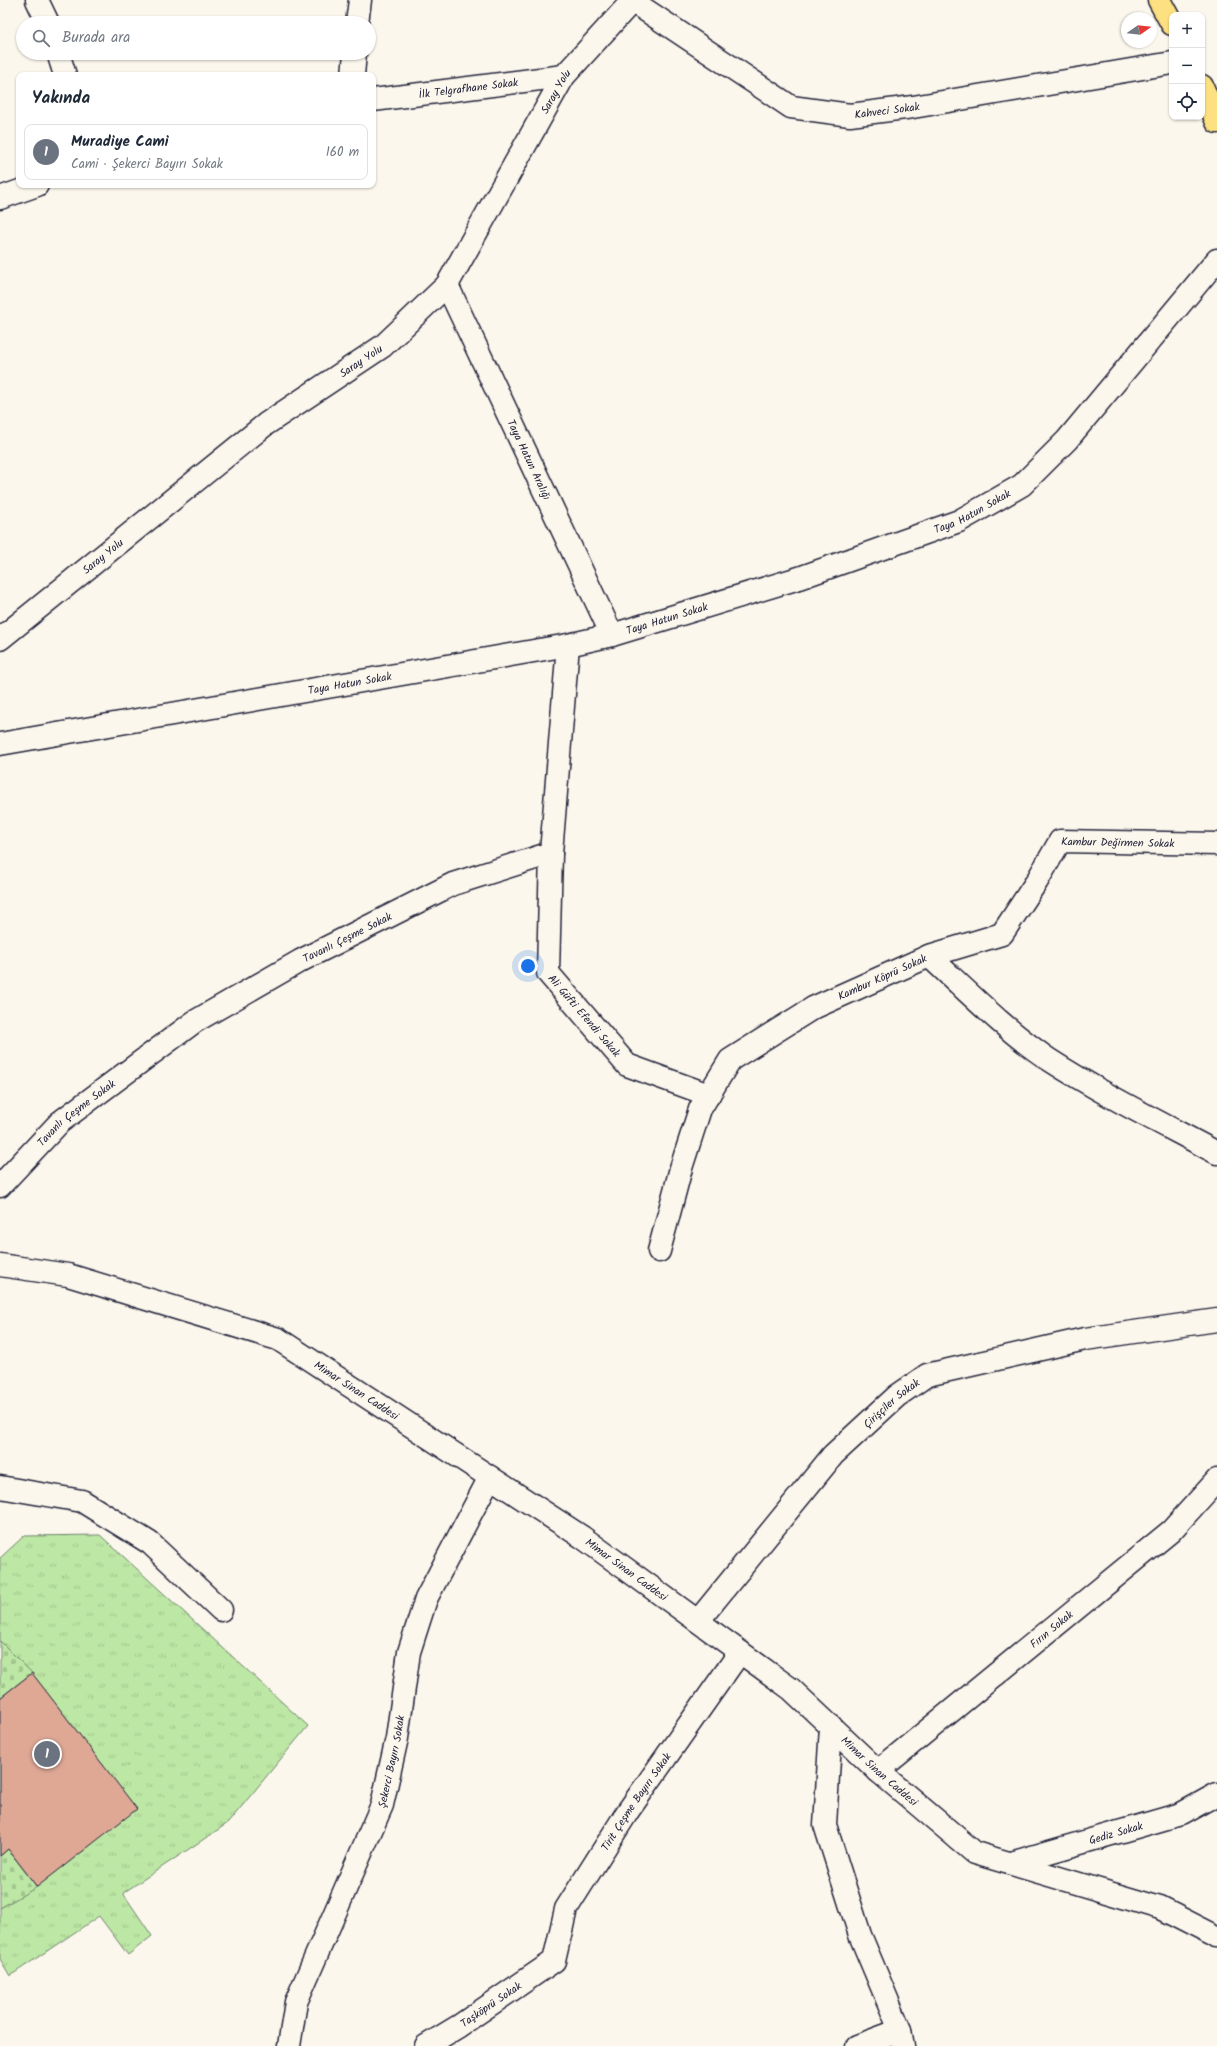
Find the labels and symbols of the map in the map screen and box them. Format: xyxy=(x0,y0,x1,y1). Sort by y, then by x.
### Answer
north arrow xyxy=(1121,12,1157,48)
street label: Saray Yolu xyxy=(537,65,576,117)
street label: İlk Telgrafhane Sokak xyxy=(418,74,520,104)
street label: Kahveci Sokak xyxy=(854,98,922,124)
street label: Saray Yolu xyxy=(336,340,387,383)
street label: Taya Hatun Aralığı xyxy=(502,417,555,503)
street label: Taya Hatun Sokak xyxy=(932,485,1015,539)
street label: Saray Yolu xyxy=(79,534,128,579)
street label: Taya Hatun Sokak xyxy=(624,598,711,640)
street label: Taya Hatun Sokak xyxy=(307,668,394,700)
street label: Kambur Değirmen Sokak xyxy=(1061,833,1175,853)
street label: Tavanlı Çeşme Sokak xyxy=(300,908,396,968)
street label: Kambur Köprü Sokak xyxy=(835,950,931,1006)
your location xyxy=(518,956,538,976)
street label: Ali Güfti Efendi Sokak xyxy=(543,971,625,1062)
street label: Tavanlı Çeşme Sokak xyxy=(33,1075,120,1151)
street label: Mimar Sinan Caddesi xyxy=(310,1357,402,1426)
street label: Çirişçiler Sokak xyxy=(859,1374,925,1433)
street label: Mimar Sinan Caddesi xyxy=(581,1534,671,1606)
street label: Fırın Sokak xyxy=(1026,1606,1078,1653)
street label: Şekerci Bayırı Sokak xyxy=(374,1713,410,1810)
street label: Mimar Sinan Caddesi xyxy=(836,1732,922,1811)
pin: 1 xyxy=(34,1739,60,1769)
street label: Tirit Çeşme Bayırı Sokak xyxy=(597,1749,677,1855)
street label: Gediz Sokak xyxy=(1087,1817,1146,1850)
street label: Taşköprü Sokak xyxy=(457,1977,526,2033)

